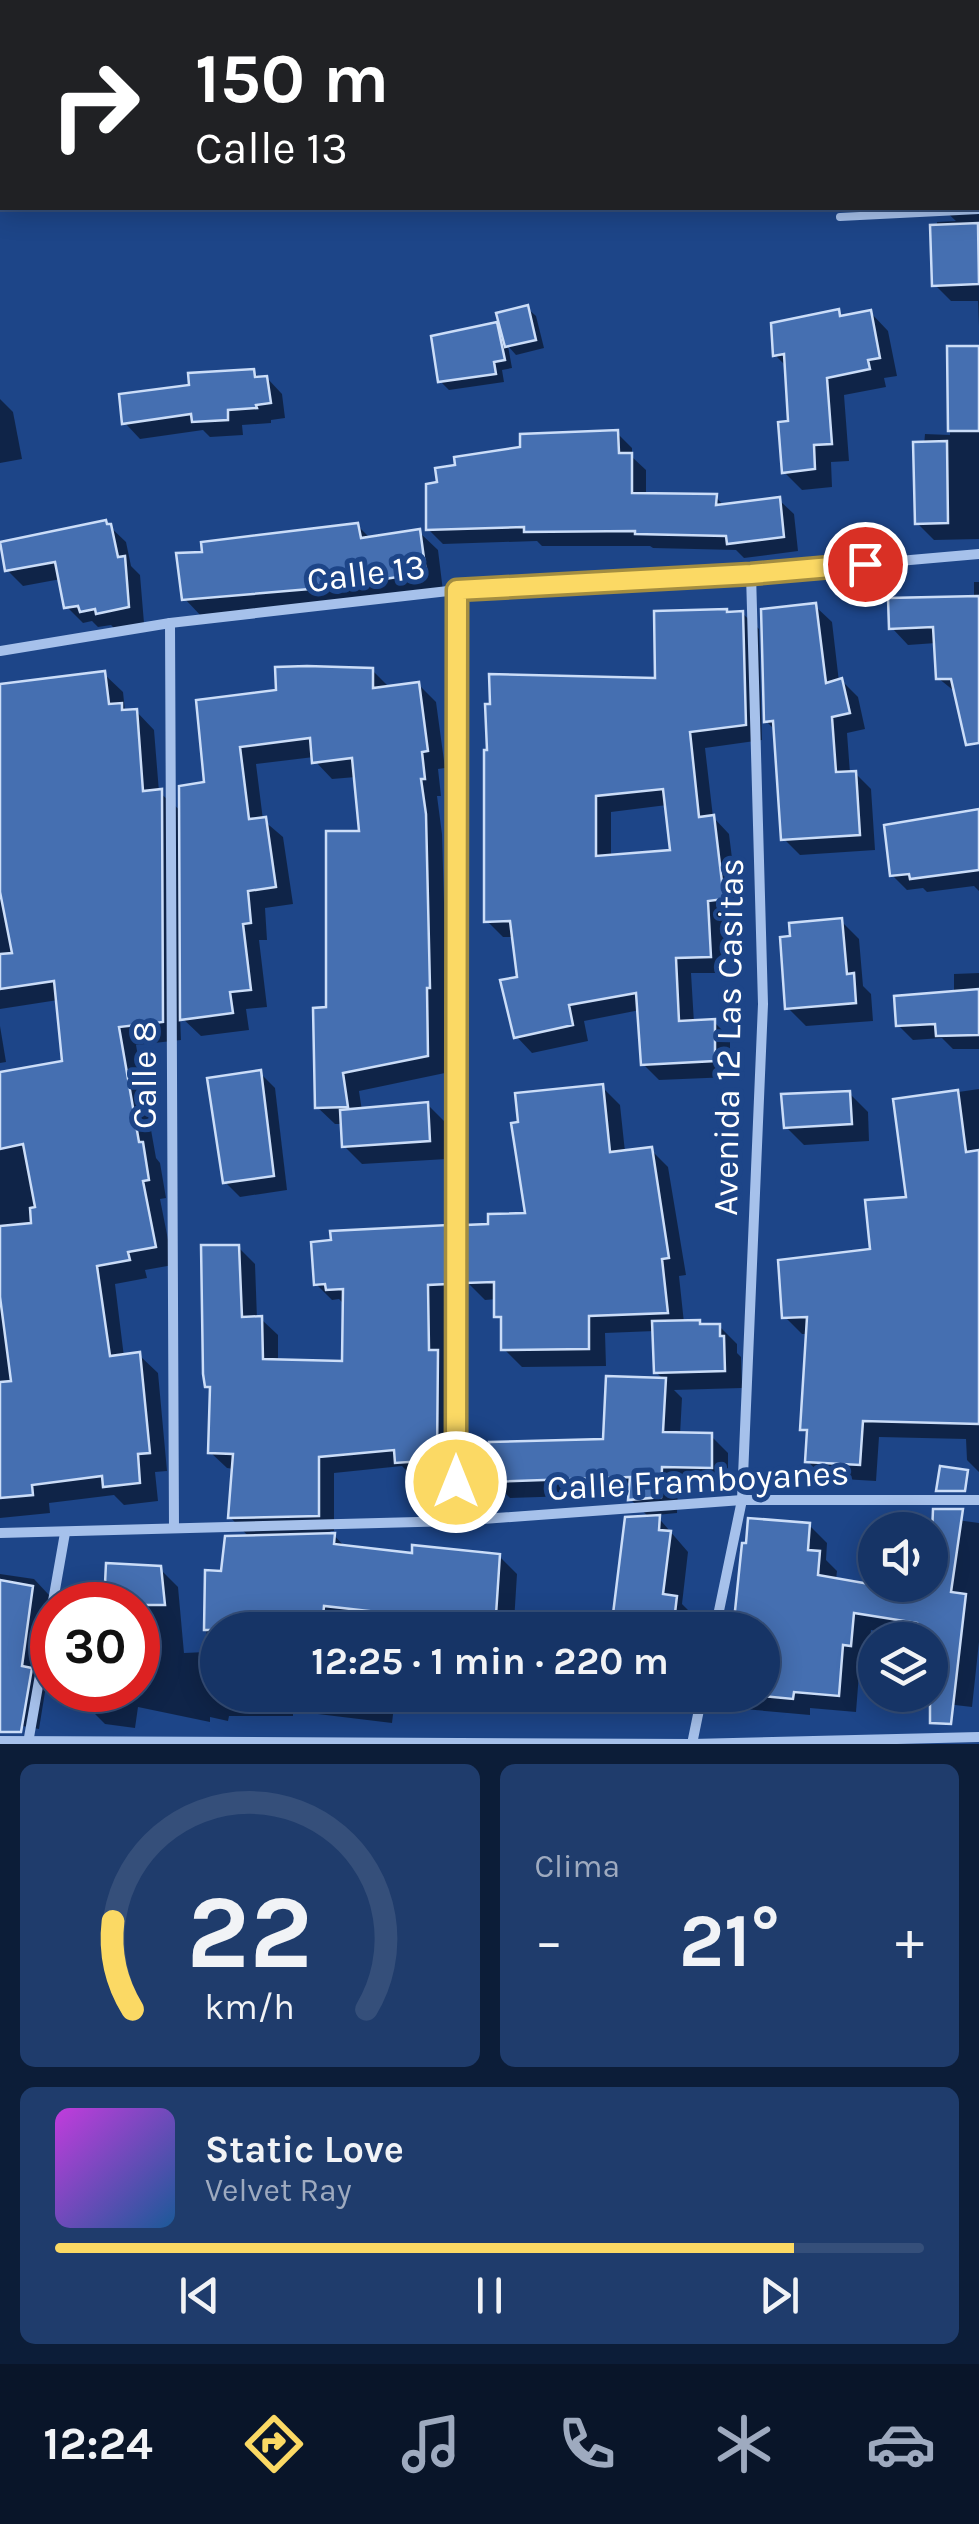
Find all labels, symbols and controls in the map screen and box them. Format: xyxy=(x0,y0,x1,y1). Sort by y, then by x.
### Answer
text: 150 m xyxy=(195,38,389,120)
icon: right xyxy=(30,40,160,170)
text: Calle 13 xyxy=(195,122,348,174)
pin xyxy=(823,522,908,607)
icon: arrive xyxy=(838,537,893,592)
street label: Calle 13 xyxy=(305,546,428,601)
street label: Avenida 12 Las Casitas xyxy=(705,858,752,1216)
street label: Calle 8 xyxy=(124,1021,165,1129)
position arrow xyxy=(404,1430,508,1534)
street label: Calle Framboyanes xyxy=(546,1452,850,1509)
map controls xyxy=(858,1512,948,1712)
button: sound xyxy=(858,1512,948,1602)
speed limit sign: 30 xyxy=(30,1582,160,1712)
button: layers xyxy=(858,1622,948,1712)
text: 12:25 · 1 min · 220 m xyxy=(311,1639,669,1684)
text: Clima xyxy=(535,1848,620,1885)
text: 22 xyxy=(187,1872,313,1993)
text: 21° xyxy=(679,1897,780,1985)
text: − xyxy=(535,1909,563,1973)
text: + xyxy=(895,1909,924,1973)
text: km/h xyxy=(204,1986,295,2028)
text: Static Love xyxy=(205,2127,404,2172)
text: Velvet Ray xyxy=(205,2172,352,2209)
icon: previous xyxy=(172,2268,227,2323)
icon: pause xyxy=(462,2268,517,2323)
icon: next xyxy=(752,2268,807,2323)
icon: directions xyxy=(239,2409,309,2479)
icon: music xyxy=(396,2409,466,2479)
icon: phone xyxy=(552,2409,622,2479)
icon: climate xyxy=(709,2409,779,2479)
icon: car xyxy=(866,2409,936,2479)
text: 12:24 xyxy=(43,2418,153,2470)

